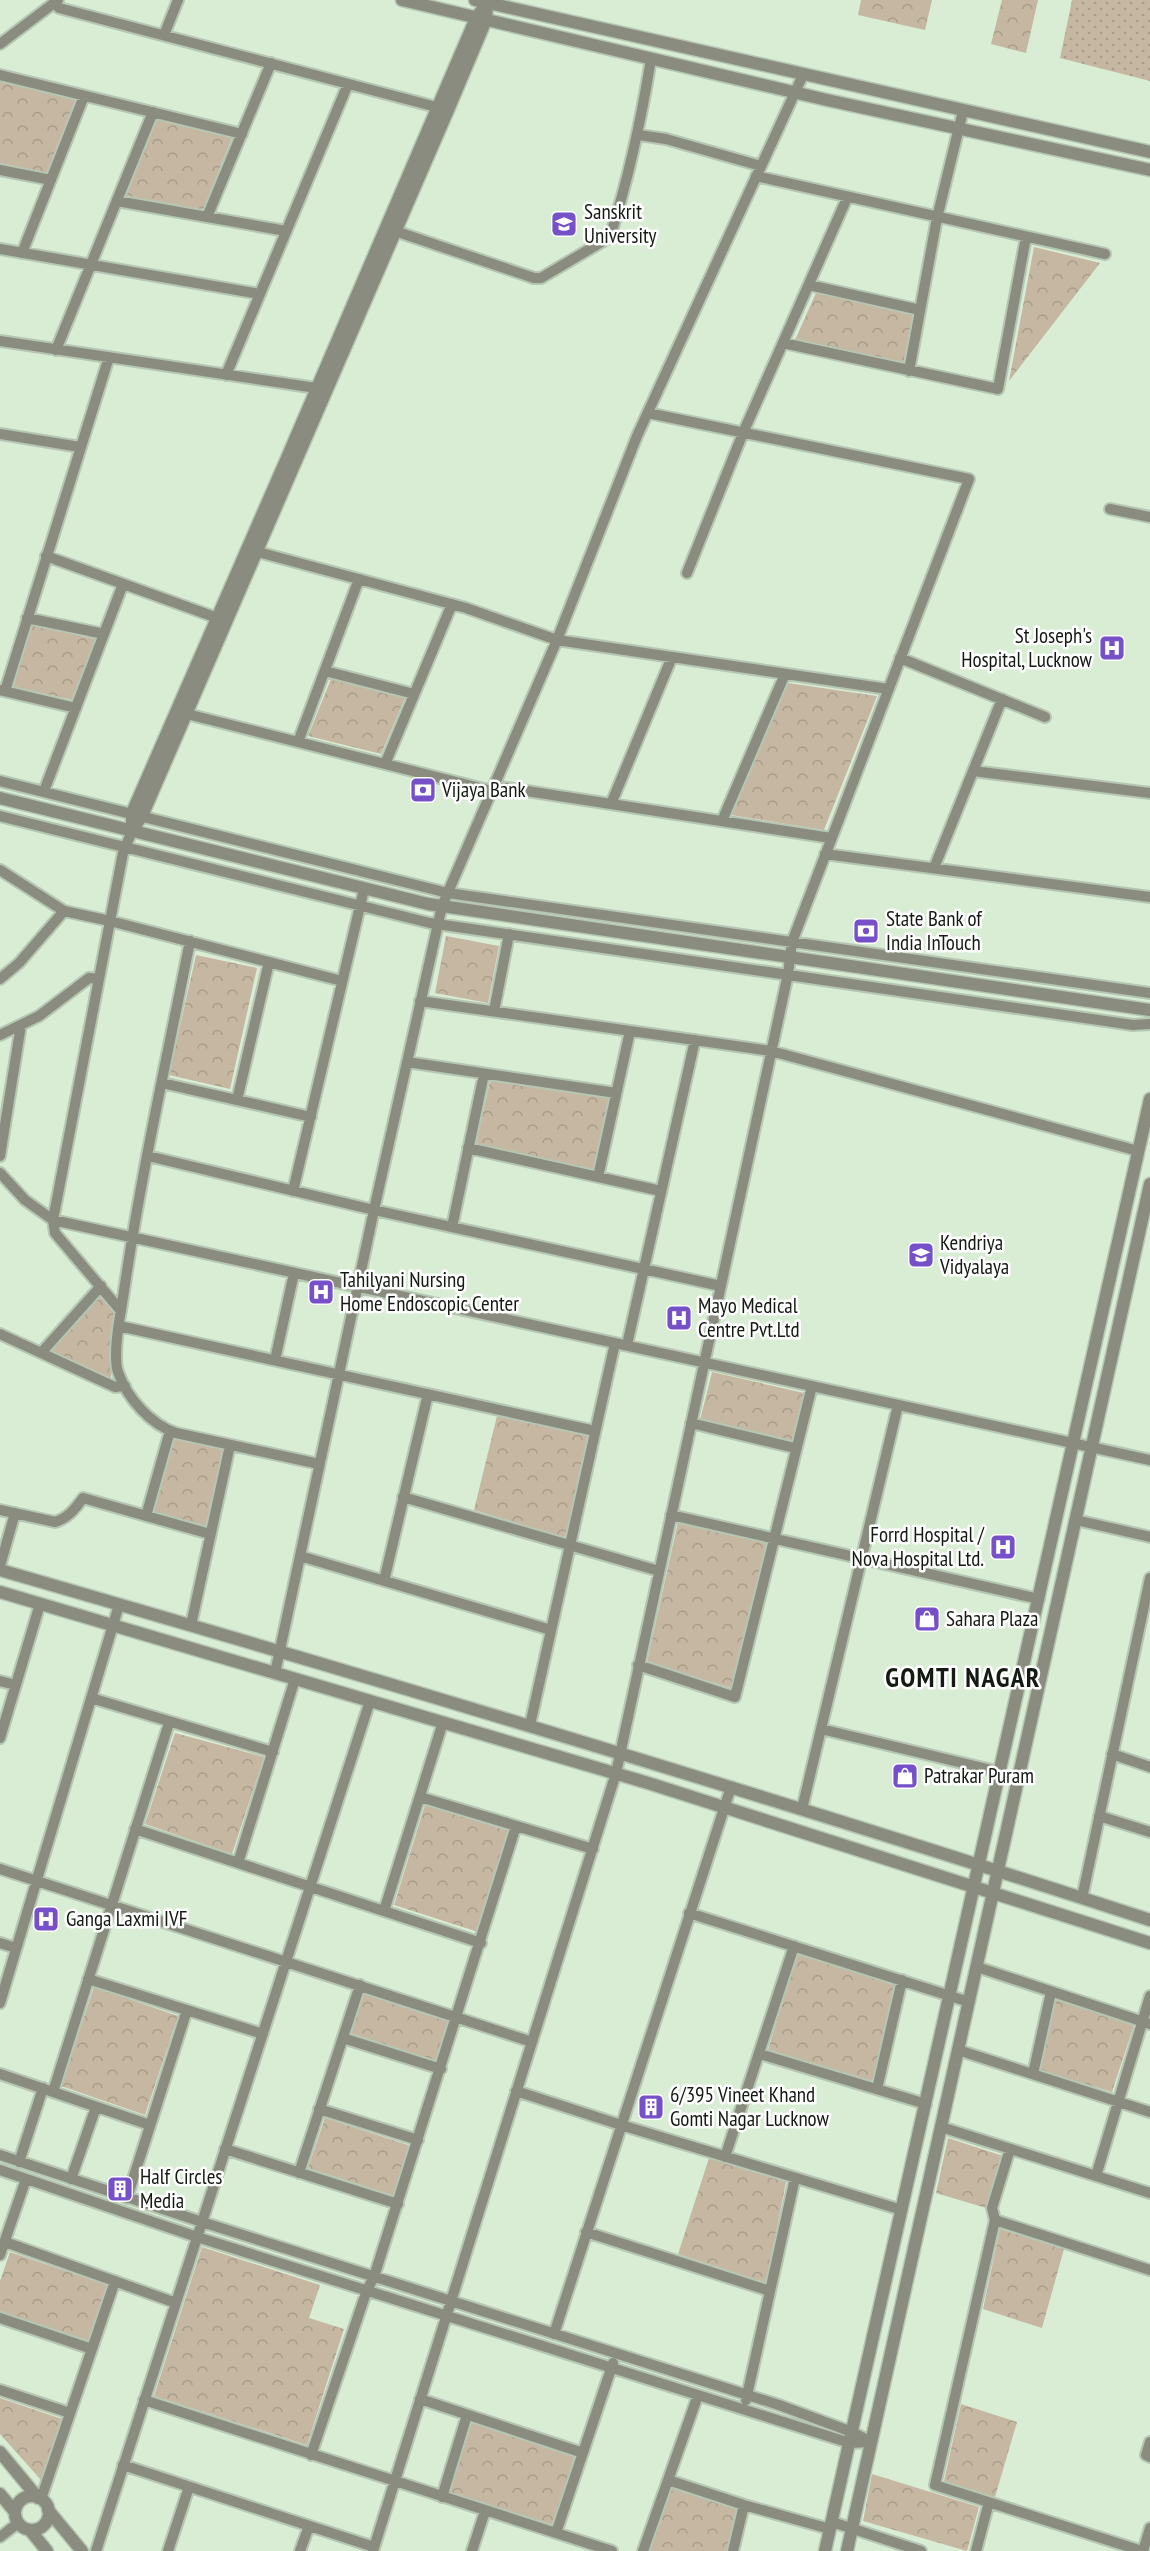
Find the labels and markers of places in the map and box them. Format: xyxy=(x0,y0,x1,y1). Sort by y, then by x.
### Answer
place label: Sanskrit University xyxy=(584,198,657,249)
school or university icon: Sanskrit University xyxy=(549,209,579,239)
place label: St Joseph's Hospital, Lucknow xyxy=(961,622,1093,673)
hospital icon: St Joseph's Hospital, Lucknow xyxy=(1097,633,1127,663)
bank icon: Vijaya Bank xyxy=(408,775,438,805)
place label: Vijaya Bank xyxy=(441,776,526,803)
place label: State Bank of India InTouch xyxy=(886,905,982,956)
bank icon: State Bank of India InTouch xyxy=(851,916,881,946)
place label: Kendriya Vidyalaya xyxy=(939,1229,1009,1280)
school or university icon: Kendriya Vidyalaya xyxy=(906,1240,936,1270)
place label: Tahilyani Nursing Home Endoscopic Center xyxy=(340,1266,519,1317)
hospital icon: Tahilyani Nursing Home Endoscopic Center xyxy=(306,1277,336,1307)
place label: Mayo Medical Centre Pvt.Ltd xyxy=(698,1292,800,1343)
hospital icon: Mayo Medical Centre Pvt.Ltd xyxy=(664,1303,694,1333)
place label: Forrd Hospital / Nova Hospital Ltd. xyxy=(852,1521,985,1572)
hospital icon: Forrd Hospital / Nova Hospital Ltd. xyxy=(988,1532,1018,1562)
shop icon: Sahara Plaza xyxy=(912,1604,942,1634)
place label: Sahara Plaza xyxy=(946,1605,1038,1632)
shop icon: Patrakar Puram xyxy=(890,1761,920,1791)
place label: Patrakar Puram xyxy=(924,1762,1034,1789)
hospital icon: Ganga Laxmi IVF xyxy=(31,1904,61,1934)
place label: Ganga Laxmi IVF xyxy=(66,1905,187,1932)
place label: 6/395 Vineet Khand Gomti Nagar Lucknow xyxy=(670,2081,829,2132)
building icon: 6/395 Vineet Khand Gomti Nagar Lucknow xyxy=(636,2092,666,2122)
place label: Half Circles Media xyxy=(140,2163,222,2214)
building icon: Half Circles Media xyxy=(105,2174,135,2204)

